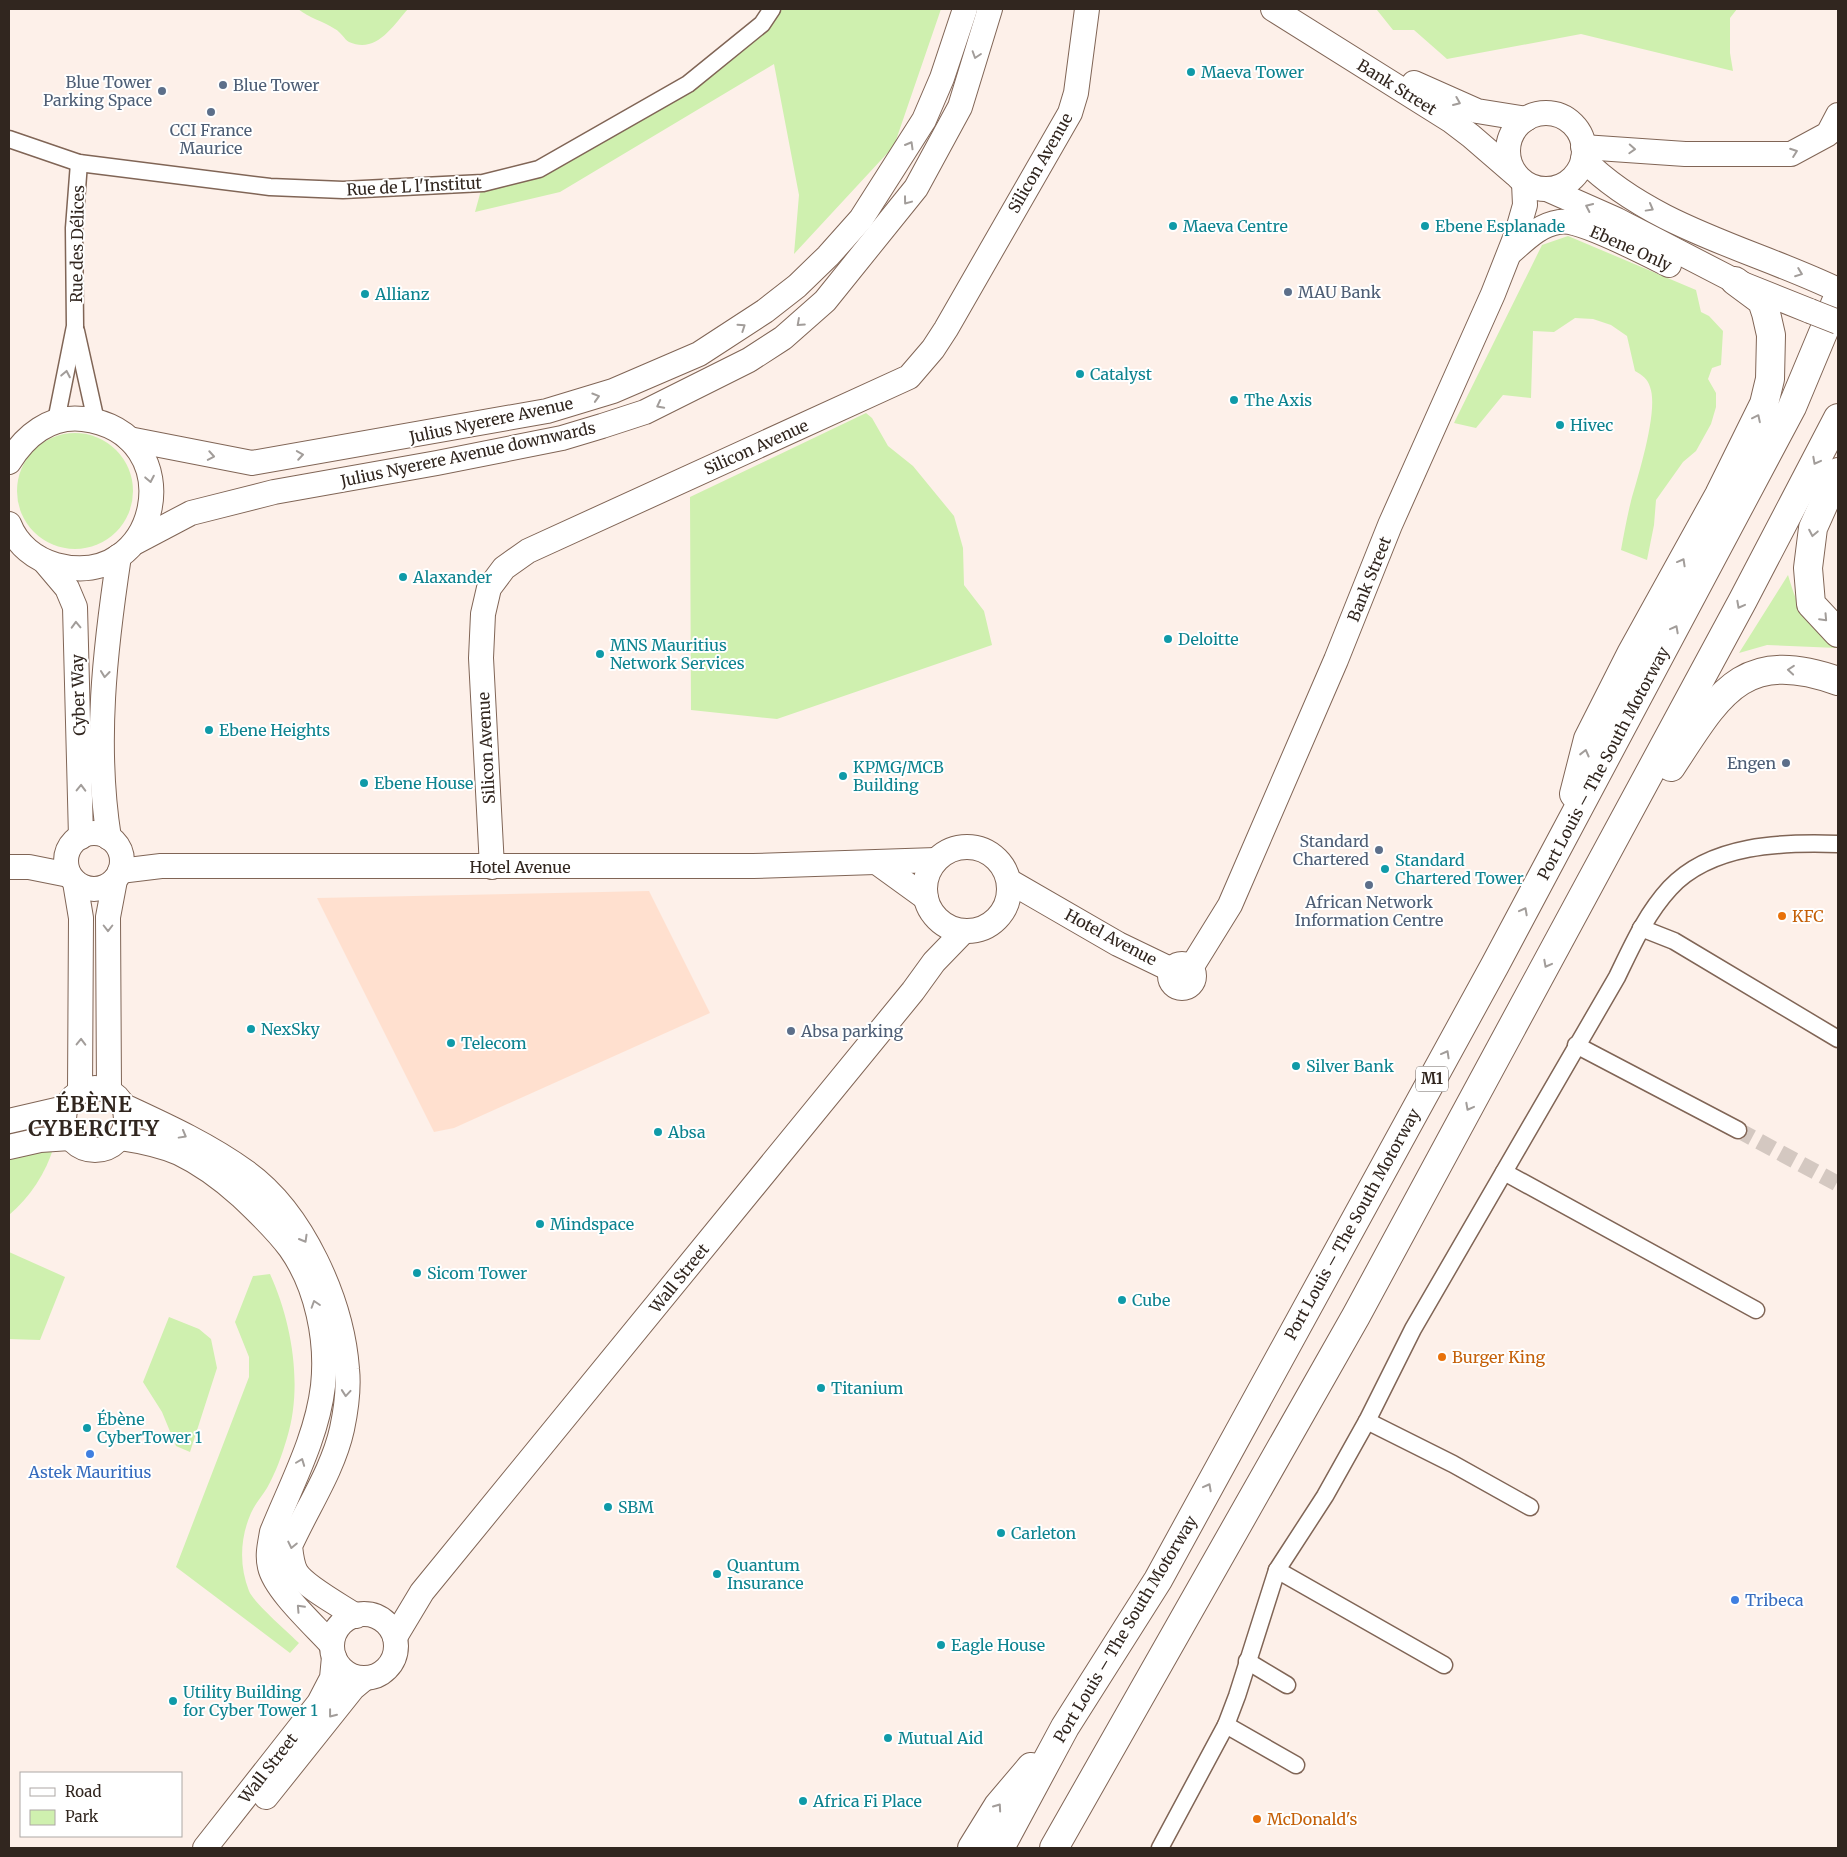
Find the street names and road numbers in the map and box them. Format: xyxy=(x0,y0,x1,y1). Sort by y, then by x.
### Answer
street label: Bank Street xyxy=(1354,55,1441,120)
street label: Silicon Avenue xyxy=(1003,109,1077,217)
street label: Rue de L l'Institut xyxy=(346,172,483,200)
street label: Rue des Délices xyxy=(66,185,88,303)
street label: Ebene Only xyxy=(1587,221,1676,275)
street label: Julius Nyerere Avenue xyxy=(406,393,575,447)
street label: Silicon Avenue xyxy=(701,415,811,479)
street label: Julius Nyerere Avenue downwards xyxy=(338,417,597,491)
street label: Bank Street xyxy=(1343,533,1395,624)
street label: Port Louis – The South Motorway xyxy=(1533,642,1673,883)
street label: Cyber Way xyxy=(67,653,89,736)
street label: Silicon Avenue xyxy=(473,691,499,805)
street label: Hotel Avenue xyxy=(469,857,571,877)
street label: Hotel Avenue xyxy=(1062,904,1160,970)
road number: M1 xyxy=(1416,1066,1448,1092)
street label: Port Louis – The South Motorway xyxy=(1280,1104,1424,1343)
street label: Wall Street xyxy=(644,1239,714,1318)
street label: Port Louis – The South Motorway xyxy=(1049,1511,1201,1746)
street label: Wall Street xyxy=(234,1728,302,1808)

